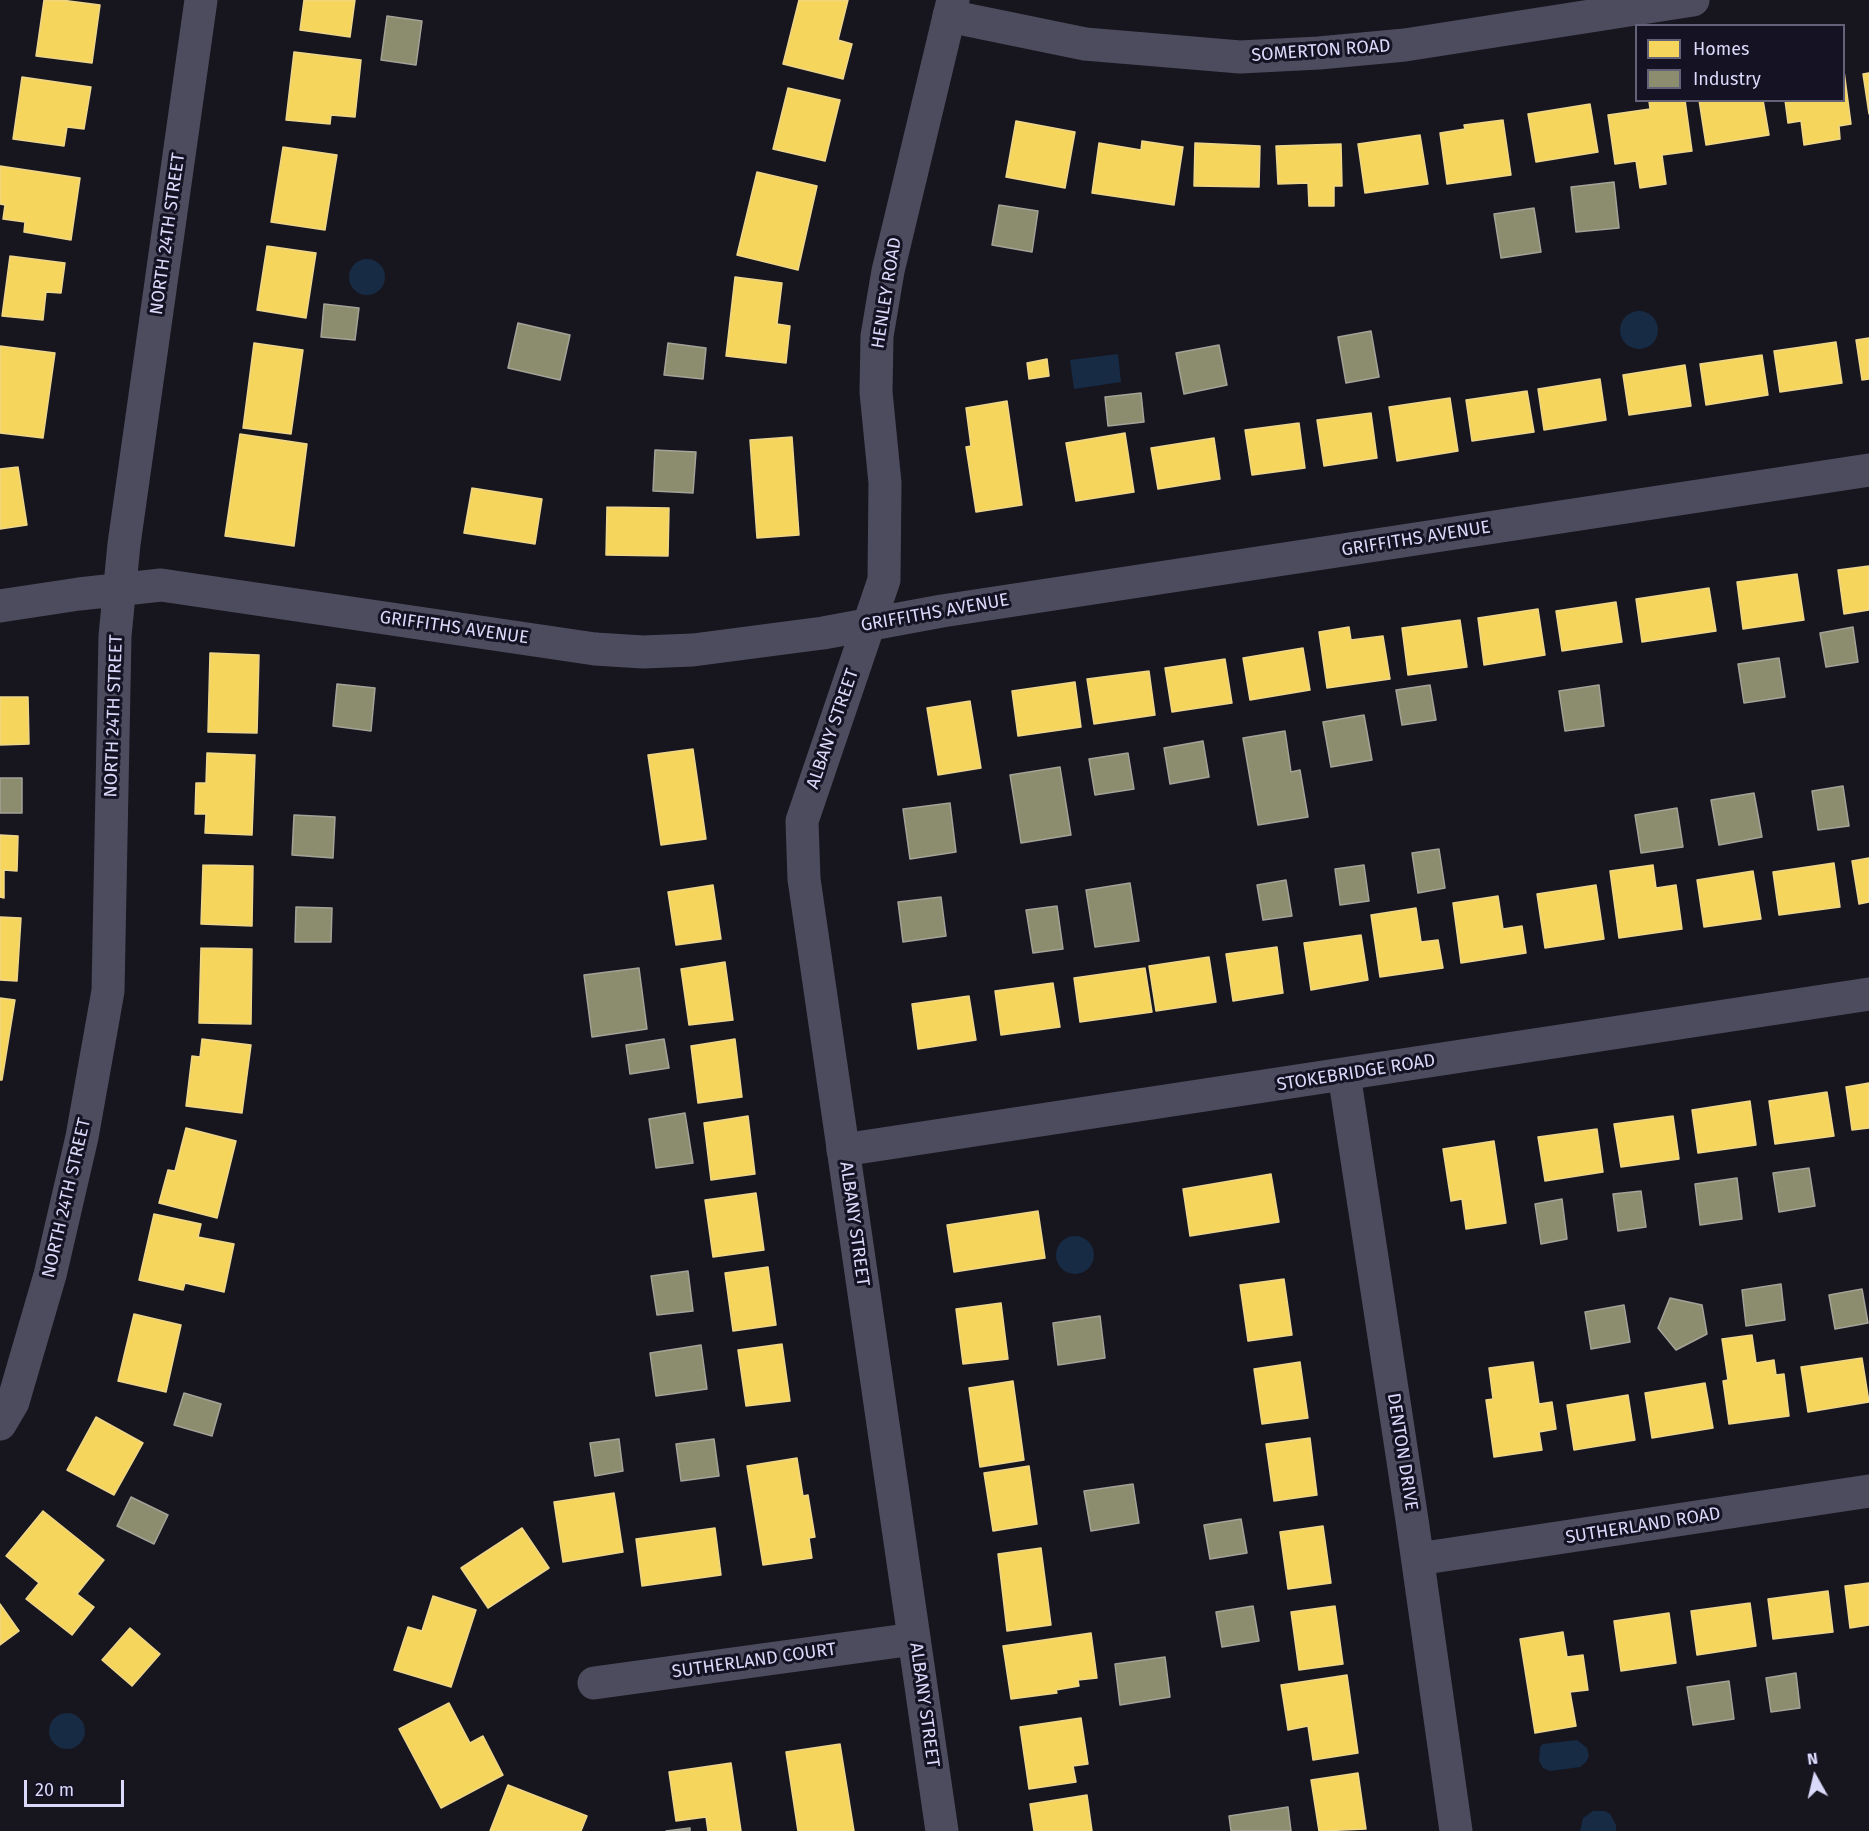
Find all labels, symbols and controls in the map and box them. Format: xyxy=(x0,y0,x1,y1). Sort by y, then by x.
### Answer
legend xyxy=(1635,24,1845,102)
street label: SOMERTON ROAD xyxy=(1251,35,1391,67)
text: Homes xyxy=(1693,38,1749,60)
text: Industry xyxy=(1693,68,1761,90)
street label: NORTH 24TH STREET xyxy=(146,152,190,316)
street label: HENLEY ROAD xyxy=(868,236,906,350)
street label: GRIFFITHS AVENUE xyxy=(1340,517,1492,561)
street label: GRIFFITHS AVENUE xyxy=(859,589,1011,637)
street label: GRIFFITHS AVENUE xyxy=(378,607,530,649)
street label: NORTH 24TH STREET xyxy=(100,634,128,798)
street label: ALBANY STREET xyxy=(802,666,864,792)
street label: STOKEBRIDGE ROAD xyxy=(1275,1050,1437,1096)
street label: NORTH 24TH STREET xyxy=(38,1116,96,1280)
street label: ALBANY STREET xyxy=(835,1160,873,1288)
street label: DENTON DRIVE xyxy=(1382,1391,1422,1513)
street label: SUTHERLAND ROAD xyxy=(1564,1503,1722,1549)
street label: SUTHERLAND COURT xyxy=(670,1639,838,1683)
street label: ALBANY STREET xyxy=(905,1641,943,1769)
north arrow xyxy=(1785,1747,1845,1807)
text: N xyxy=(1806,1749,1819,1769)
scale bar xyxy=(27,1768,128,1806)
text: 20 m xyxy=(35,1779,74,1801)

